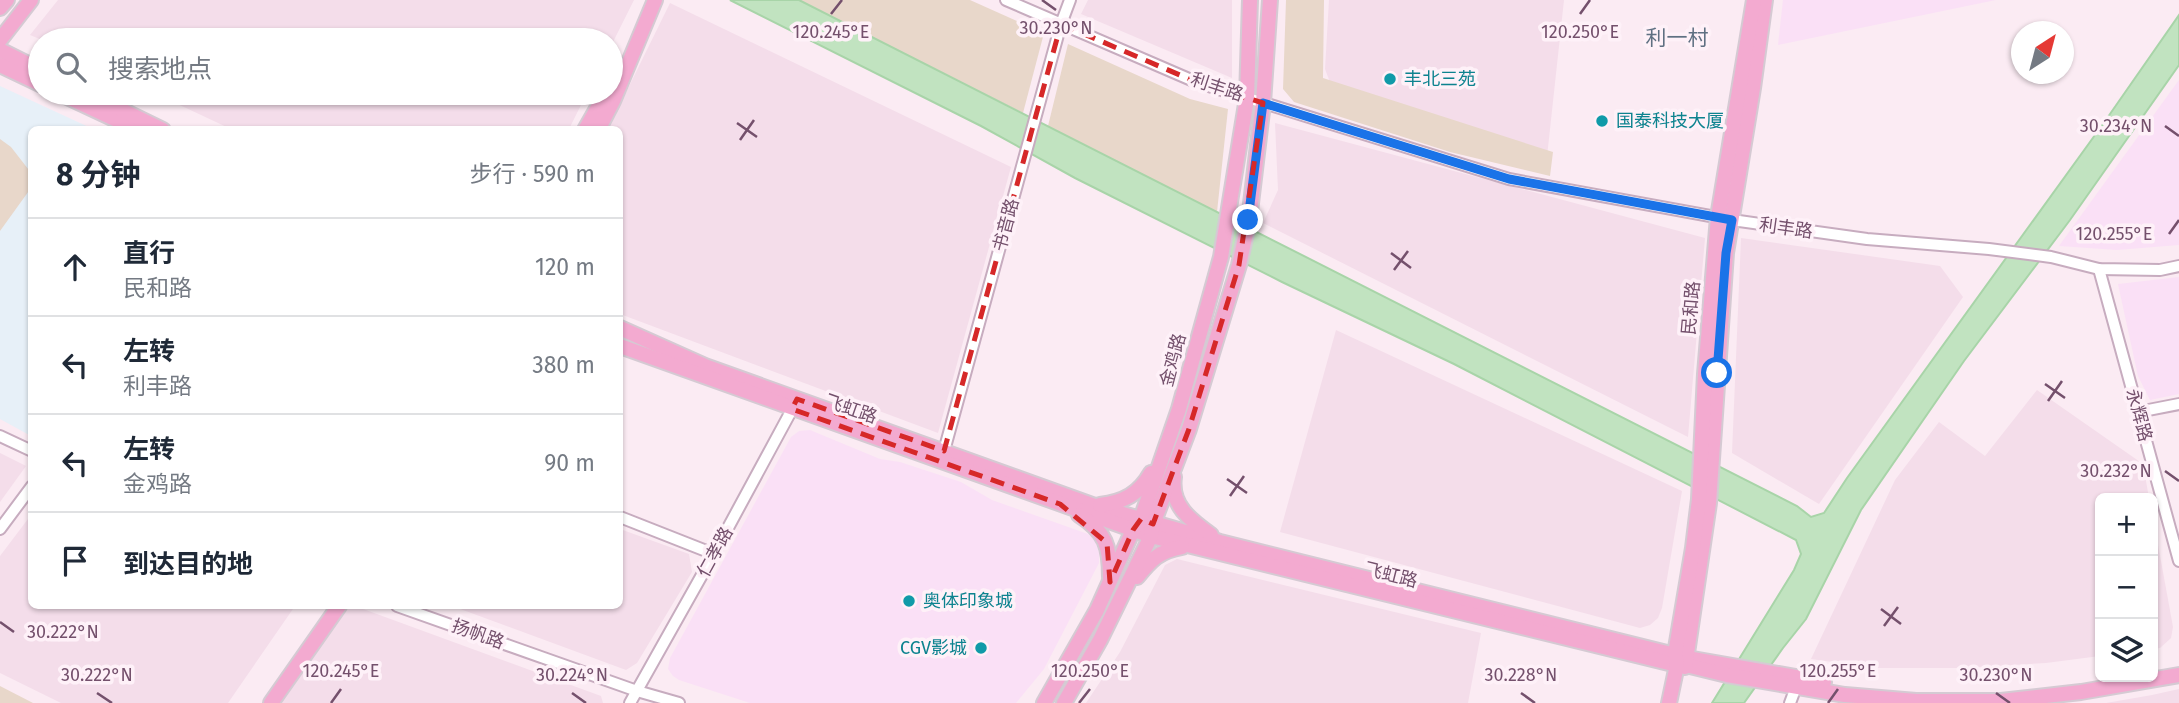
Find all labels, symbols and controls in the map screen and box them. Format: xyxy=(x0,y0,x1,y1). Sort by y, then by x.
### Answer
text: 30.230°N xyxy=(1020,17,1092,39)
text: 120.245°E xyxy=(793,21,869,43)
text: 120.250°E xyxy=(1541,21,1619,43)
north arrow xyxy=(2011,21,2074,84)
district label: 利一村 xyxy=(1646,25,1709,51)
search box xyxy=(28,28,623,105)
icon: search xyxy=(52,48,90,86)
text: 搜索地点 xyxy=(108,54,212,85)
street label: 利丰路 xyxy=(1188,68,1246,106)
place label: 丰北三苑 xyxy=(1404,68,1476,90)
marker: 丰北三苑 xyxy=(1382,71,1398,87)
place label: 国泰科技大厦 xyxy=(1616,110,1724,132)
marker: 国泰科技大厦 xyxy=(1594,113,1610,129)
text: 30.234°N xyxy=(2080,115,2152,137)
text: 8 分钟 xyxy=(56,157,141,193)
text: 步行 · 590 m xyxy=(469,160,595,188)
street label: 书音路 xyxy=(988,196,1024,254)
route end xyxy=(1232,204,1263,235)
street label: 利丰路 xyxy=(1758,213,1814,243)
text: 120.255°E xyxy=(2076,223,2152,245)
text: 直行 xyxy=(123,238,175,269)
icon: ahead xyxy=(56,248,94,286)
text: 120 m xyxy=(535,253,595,281)
text: 民和路 xyxy=(123,274,192,302)
street label: 民和路 xyxy=(1678,280,1704,336)
street label: 金鸡路 xyxy=(1155,331,1191,389)
text: 左转 xyxy=(123,336,175,367)
icon: left xyxy=(56,346,94,384)
text: 380 m xyxy=(532,351,595,379)
route start xyxy=(1701,357,1732,388)
text: 利丰路 xyxy=(123,372,192,400)
street label: 永辉路 xyxy=(2121,386,2157,444)
street label: 飞虹路 xyxy=(822,390,880,428)
text: 左转 xyxy=(123,434,175,465)
icon: left xyxy=(56,444,94,482)
text: 90 m xyxy=(544,449,595,477)
text: 30.232°N xyxy=(2080,460,2152,482)
text: 金鸡路 xyxy=(123,470,192,498)
map controls xyxy=(2095,493,2158,682)
button: + xyxy=(2095,493,2158,556)
street label: 仁孝路 xyxy=(692,523,738,581)
icon: arrive xyxy=(56,542,94,580)
text: 到达目的地 xyxy=(123,549,253,580)
button: − xyxy=(2095,556,2158,619)
street label: 飞虹路 xyxy=(1362,558,1420,592)
place label: 奥体印象城 xyxy=(923,590,1013,612)
marker: 奥体印象城 xyxy=(901,593,917,609)
street label: 扬帆路 xyxy=(449,614,507,654)
button: layers xyxy=(2095,619,2158,682)
text: 30.222°N xyxy=(27,621,99,643)
place label: CGV影城 xyxy=(900,637,967,659)
marker: CGV影城 xyxy=(973,640,989,656)
text: 120.245°E xyxy=(303,660,379,682)
text: 120.250°E xyxy=(1051,660,1129,682)
text: 120.255°E xyxy=(1800,660,1876,682)
text: 30.222°N xyxy=(61,664,133,686)
text: 30.224°N xyxy=(536,664,608,686)
text: 30.228°N xyxy=(1485,664,1557,686)
text: 30.230°N xyxy=(1960,664,2032,686)

